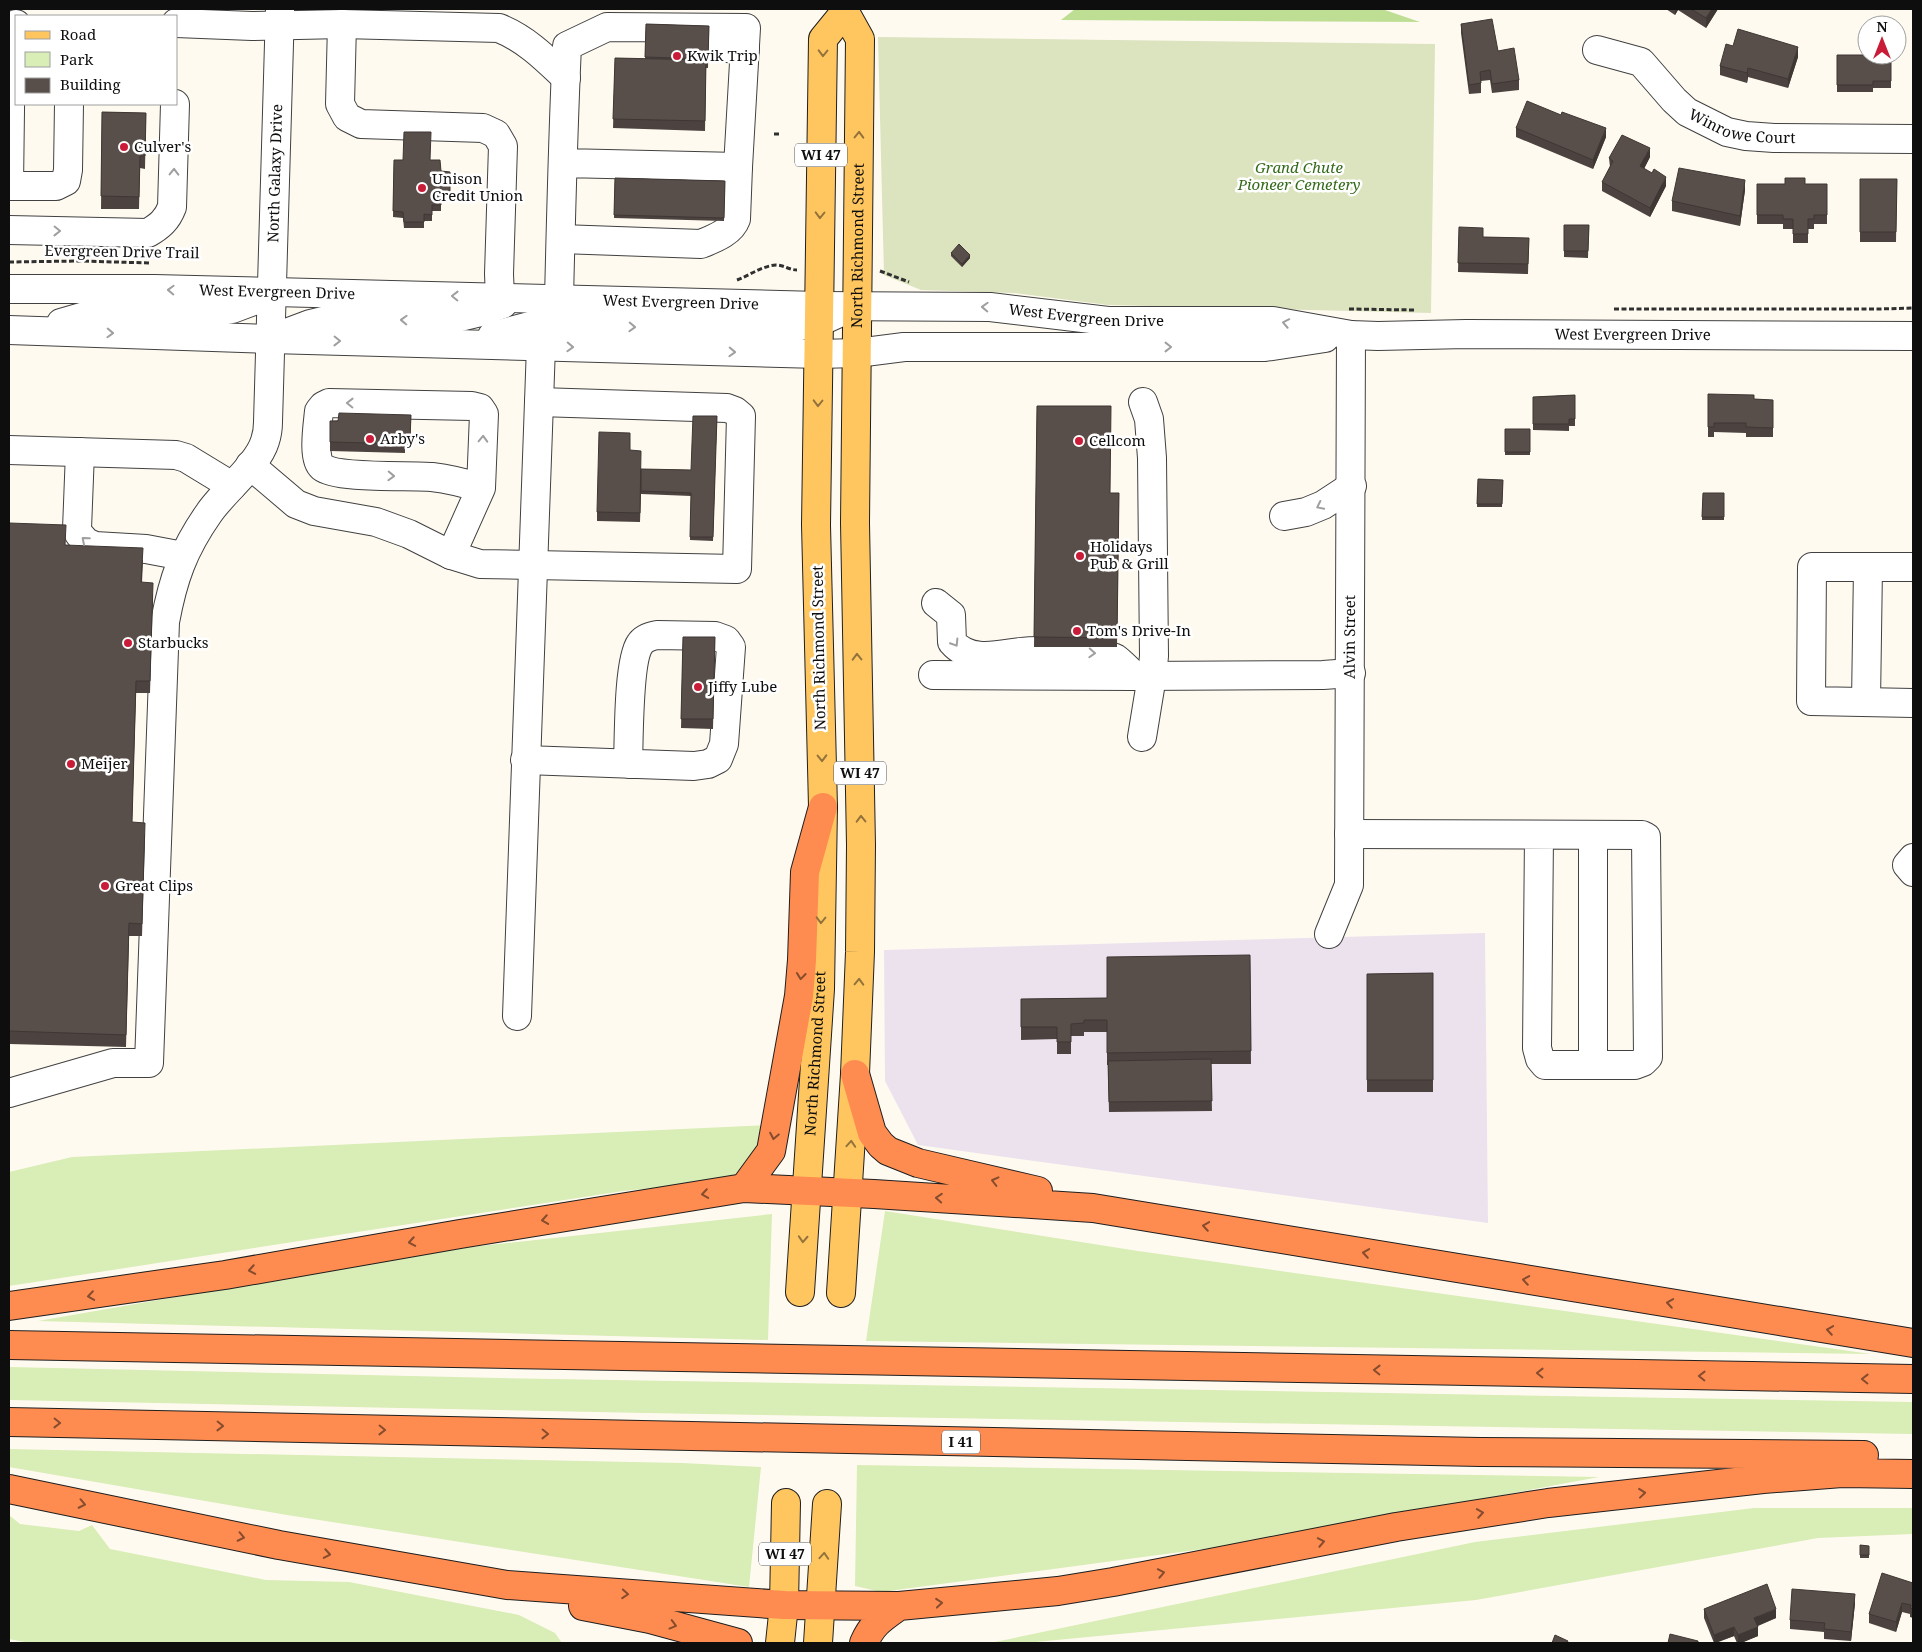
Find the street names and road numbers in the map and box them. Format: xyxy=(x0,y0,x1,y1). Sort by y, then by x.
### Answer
street label: North Galaxy Drive xyxy=(262,104,286,243)
street label: Winrowe Court xyxy=(1686,104,1796,147)
road number: WI 47 xyxy=(795,144,847,166)
street label: North Richmond Street xyxy=(846,163,868,328)
street label: Evergreen Drive Trail xyxy=(44,240,200,262)
street label: West Evergreen Drive xyxy=(199,279,355,303)
street label: West Evergreen Drive xyxy=(602,289,759,313)
street label: West Evergreen Drive xyxy=(1007,298,1164,330)
street label: West Evergreen Drive xyxy=(1554,323,1711,344)
street label: North Richmond Street xyxy=(807,565,829,731)
street label: Alvin Street xyxy=(1339,595,1359,679)
road number: WI 47 xyxy=(834,761,886,784)
street label: North Richmond Street xyxy=(799,971,829,1136)
road number: I 41 xyxy=(942,1430,980,1454)
road number: WI 47 xyxy=(759,1542,811,1566)

